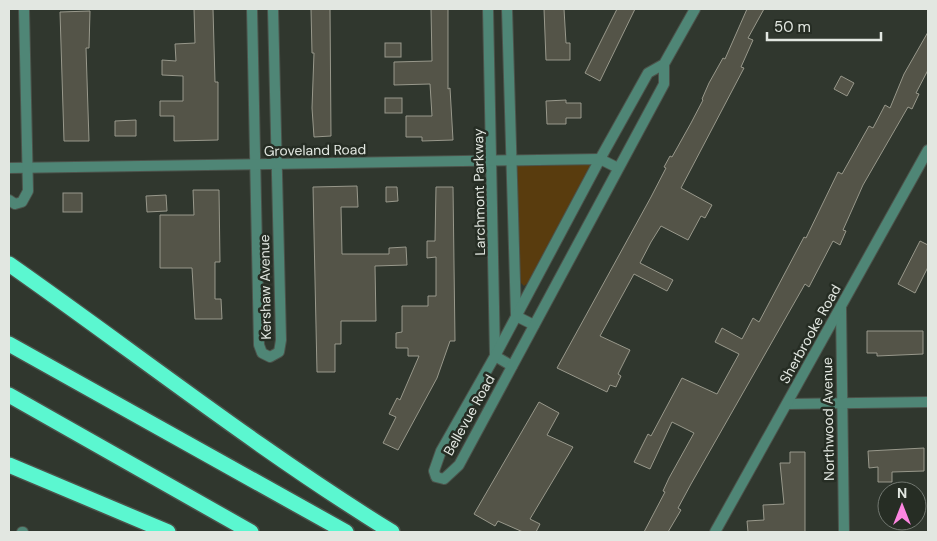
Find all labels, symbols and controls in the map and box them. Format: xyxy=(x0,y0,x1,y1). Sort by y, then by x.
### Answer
scale bar xyxy=(767,10,881,42)
text: 50 m xyxy=(774,17,811,37)
street label: Larchmont Parkway xyxy=(469,128,489,256)
street label: Groveland Road xyxy=(264,140,366,160)
street label: Kershaw Avenue xyxy=(255,234,275,340)
street label: Sherbrooke Road xyxy=(775,281,845,387)
street label: Northwood Avenue xyxy=(818,357,838,481)
street label: Bellevue Road xyxy=(439,371,499,459)
north arrow xyxy=(877,481,927,531)
text: N xyxy=(897,484,907,502)

